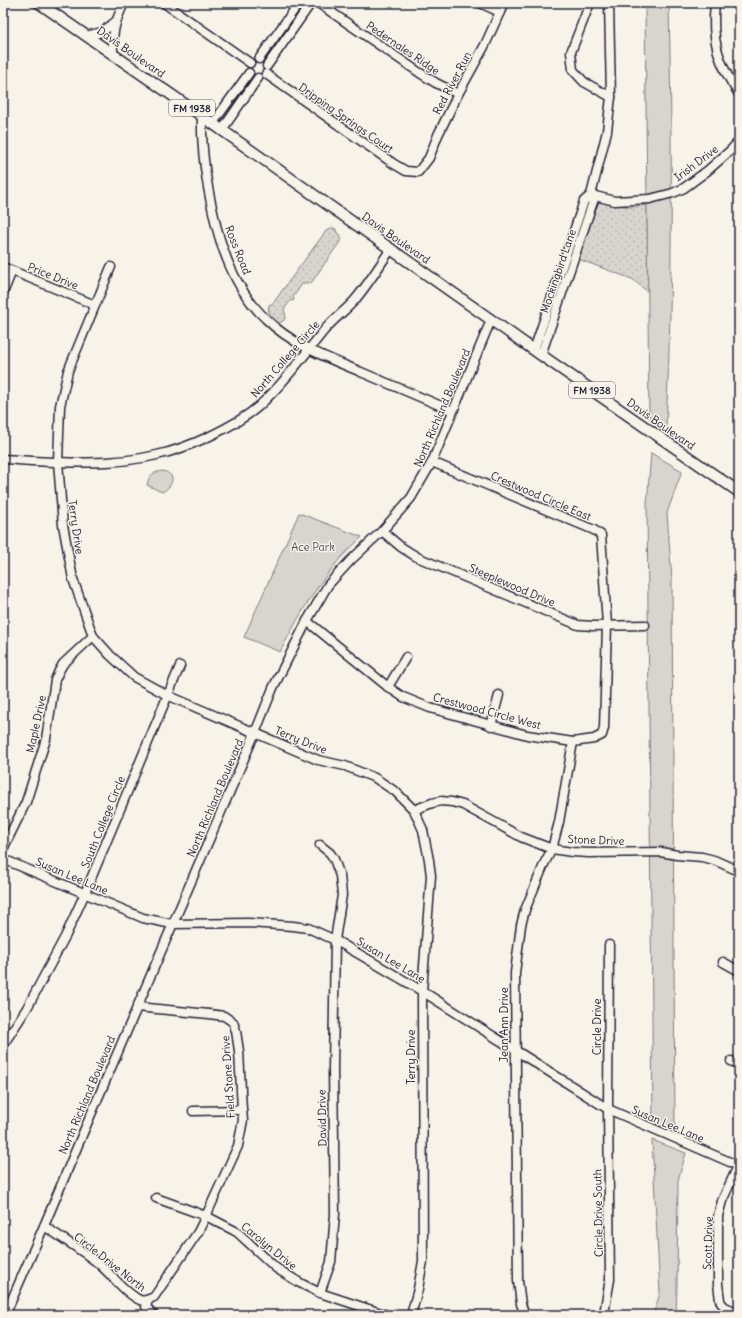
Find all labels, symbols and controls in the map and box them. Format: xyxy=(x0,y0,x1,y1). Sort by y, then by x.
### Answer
street label: Pedernales Ridge xyxy=(364,18,442,78)
street label: Davis Boulevard xyxy=(94,23,168,81)
street label: Red River Run xyxy=(430,49,474,117)
street label: Dripping Springs Court xyxy=(296,80,396,156)
road number: FM 1938 xyxy=(169,100,215,116)
street label: Irish Drive xyxy=(671,142,721,184)
street label: Davis Boulevard xyxy=(359,209,433,267)
street label: Ross Road xyxy=(222,223,254,277)
street label: Mockingbird Lane xyxy=(537,227,579,315)
street label: Price Drive xyxy=(26,259,80,293)
street label: North College Circle xyxy=(248,317,322,400)
street label: North Richland Boulevard xyxy=(411,346,473,469)
road number: FM 1938 xyxy=(569,382,615,398)
street label: Davis Boulevard xyxy=(624,395,698,453)
street label: Crestwood Circle East xyxy=(489,468,594,524)
street label: Terry Drive xyxy=(65,499,87,555)
park label: Ace Park xyxy=(291,540,335,554)
street label: Steeplewood Drive xyxy=(467,561,557,609)
street label: Crestwood Circle West xyxy=(432,690,543,732)
street label: Maple Drive xyxy=(23,694,49,754)
street label: Terry Drive xyxy=(273,723,329,757)
street label: North Richland Boulevard xyxy=(184,736,246,859)
street label: South College Circle xyxy=(78,774,128,870)
street label: Stone Drive xyxy=(567,832,625,848)
street label: Susan Lee Lane xyxy=(34,854,110,898)
street label: Susan Lee Lane xyxy=(354,934,428,986)
street label: Jean Ann Drive xyxy=(497,987,511,1063)
street label: Circle Drive xyxy=(590,999,604,1055)
street label: Terry Drive xyxy=(404,1030,418,1084)
street label: North Richland Boulevard xyxy=(56,1033,118,1156)
street label: Field Stone Drive xyxy=(218,1035,238,1119)
street label: David Drive xyxy=(315,1089,329,1147)
street label: Susan Lee Lane xyxy=(630,1102,706,1146)
street label: Circle Drive South xyxy=(590,1169,606,1257)
street label: Scott Drive xyxy=(700,1216,716,1270)
street label: Carolyn Drive xyxy=(238,1219,300,1273)
street label: Circle Drive North xyxy=(71,1230,149,1294)

